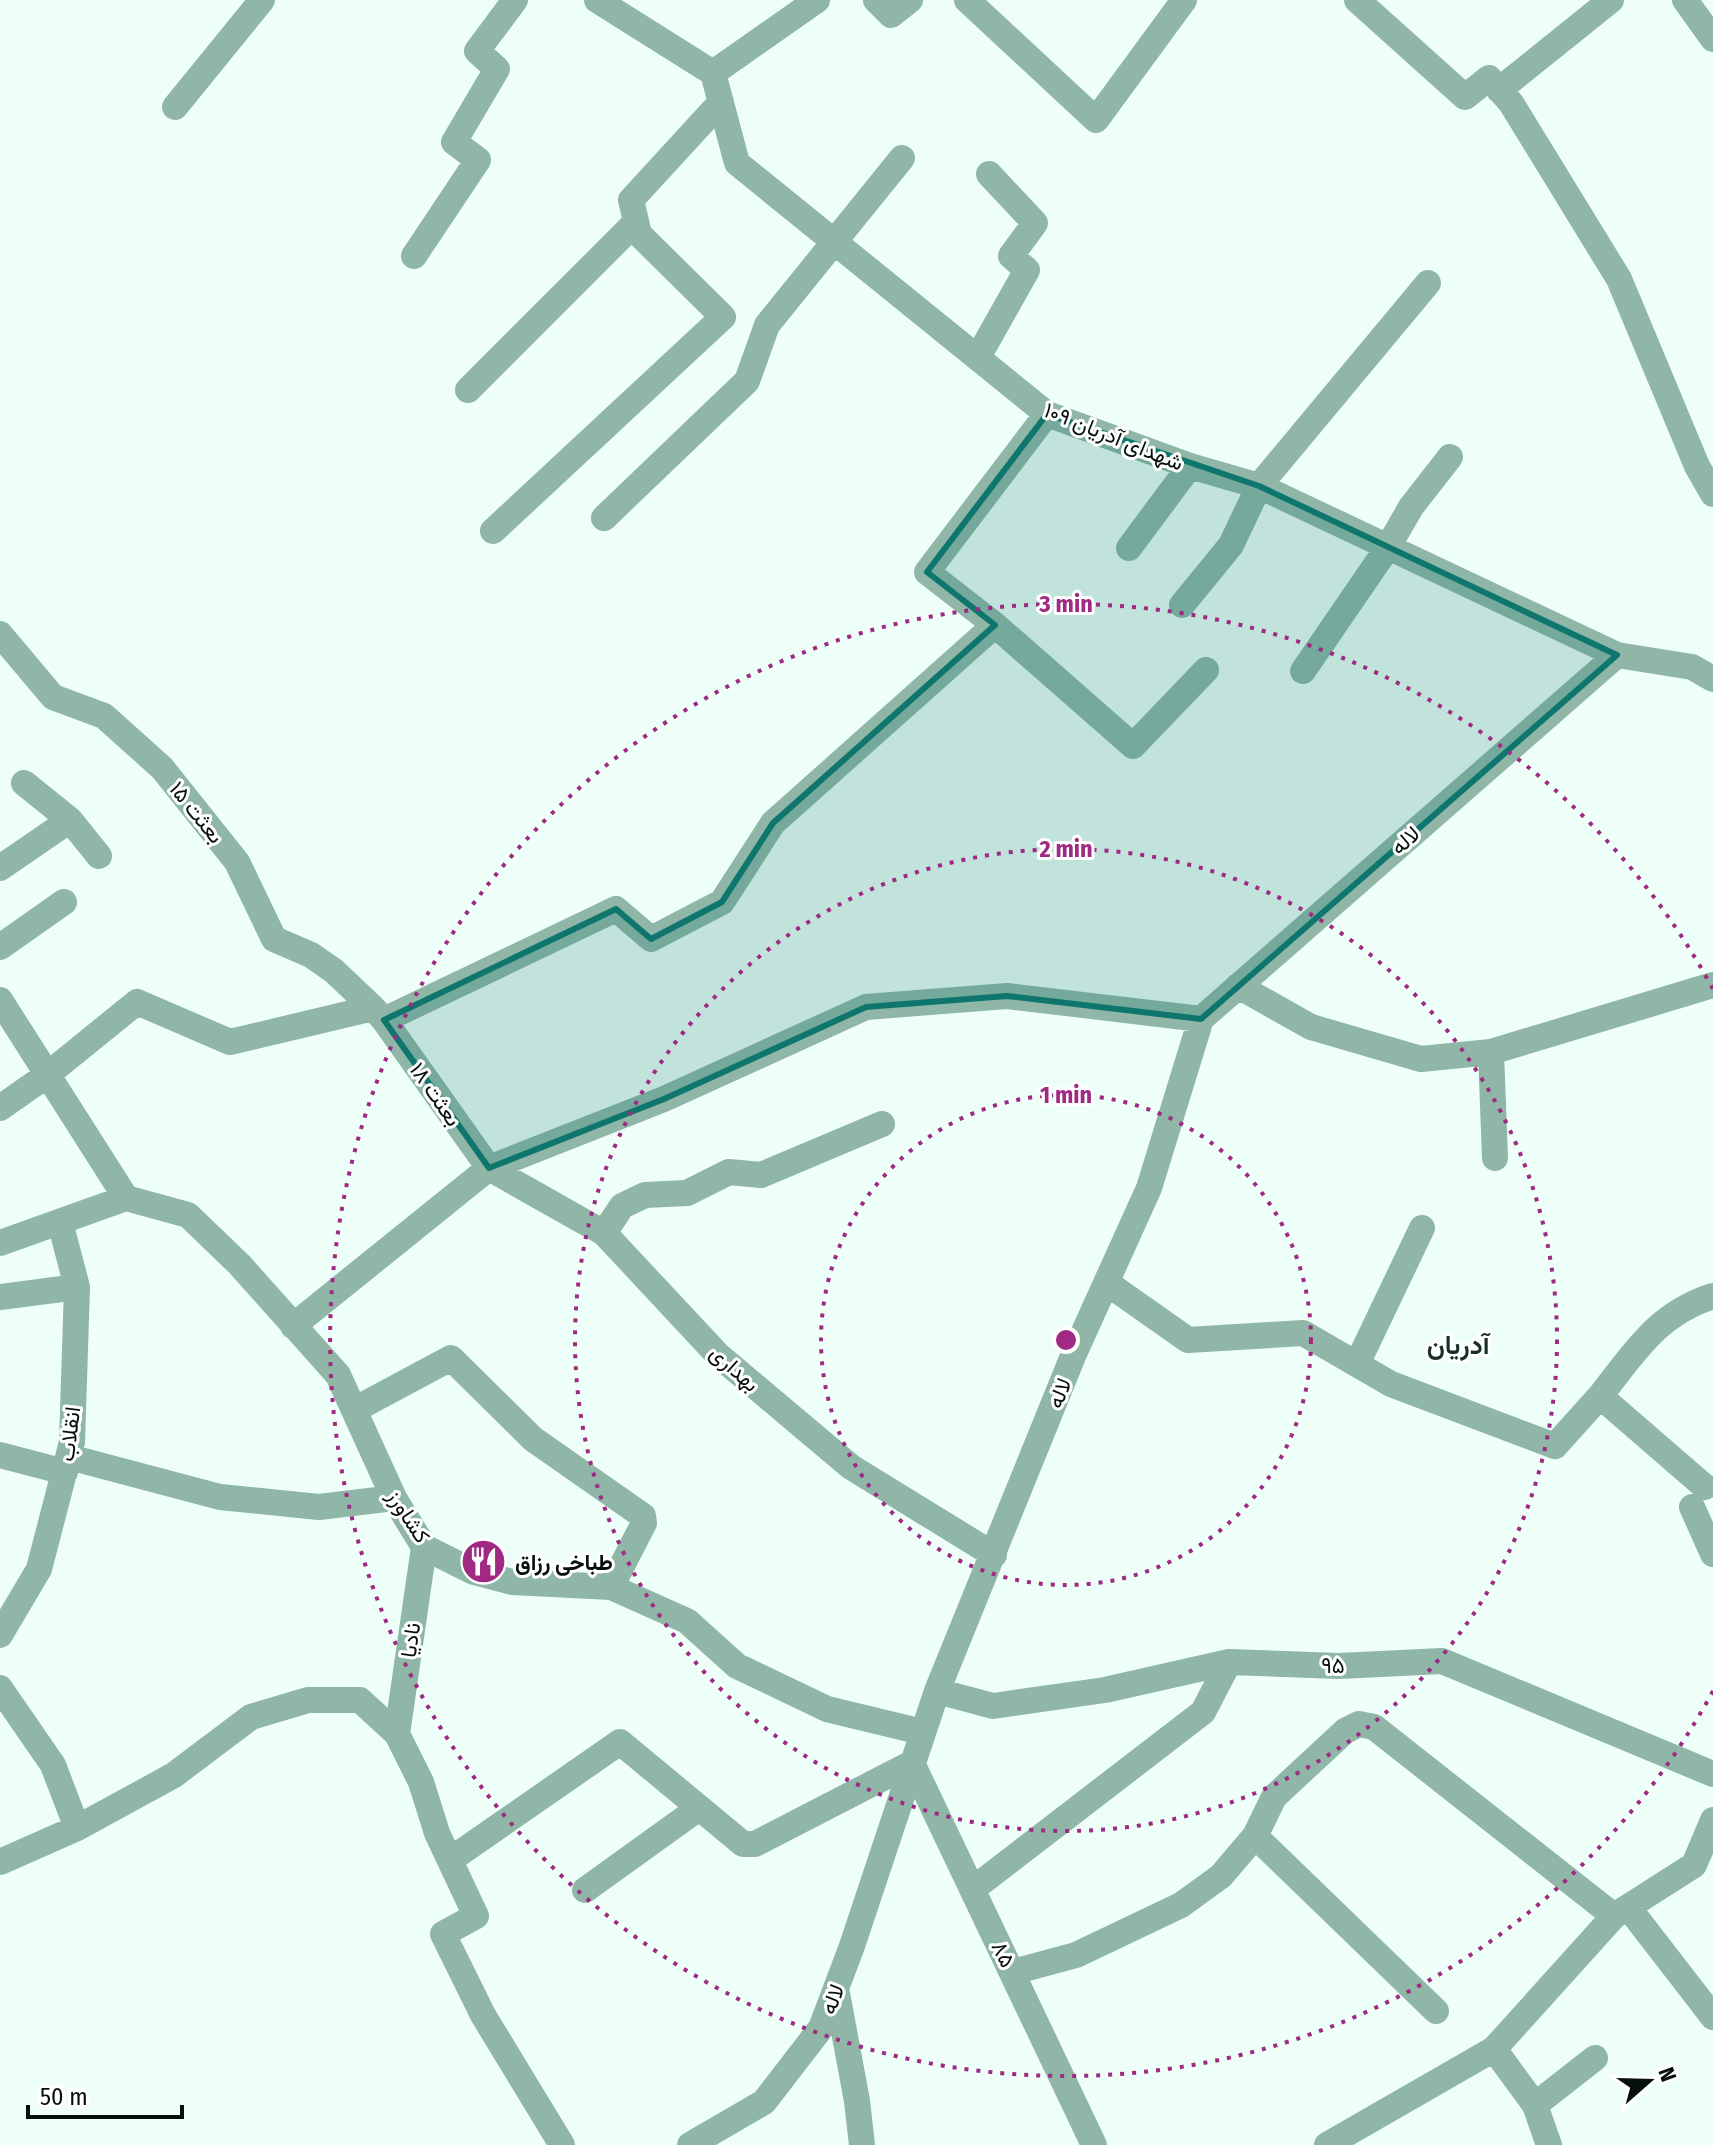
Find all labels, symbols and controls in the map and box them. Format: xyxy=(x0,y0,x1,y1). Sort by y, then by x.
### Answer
street label: شهدای آدریان ۱۰۹ xyxy=(1040,396,1187,477)
text: 3 min xyxy=(1038,590,1093,618)
street label: بعثت ۱۵ xyxy=(163,776,230,849)
street label: لاله xyxy=(1385,820,1426,860)
text: 2 min xyxy=(1038,835,1093,863)
street label: بعثت ۱۸ xyxy=(404,1057,467,1131)
text: 1 min xyxy=(1040,1081,1092,1109)
centre of rings xyxy=(1052,1326,1080,1354)
district label: آدریان xyxy=(1427,1330,1492,1361)
street label: بهداری xyxy=(704,1339,765,1398)
street label: لاله xyxy=(1041,1374,1078,1412)
street label: انقلاب xyxy=(53,1405,86,1463)
street label: کشاورز xyxy=(381,1484,436,1548)
restaurant icon: طباخی رزاق xyxy=(460,1538,508,1586)
place label: طباخی رزاق xyxy=(515,1549,613,1576)
street label: نادیا xyxy=(395,1621,426,1659)
street label: ۹۵ xyxy=(1321,1652,1345,1679)
street label: ۸۵ xyxy=(986,1937,1021,1972)
street label: لاله xyxy=(814,1980,850,2018)
north arrow xyxy=(1609,2041,1689,2121)
text: N xyxy=(1652,2064,1682,2085)
scale bar xyxy=(28,2069,182,2119)
text: 50 m xyxy=(40,2083,88,2111)

